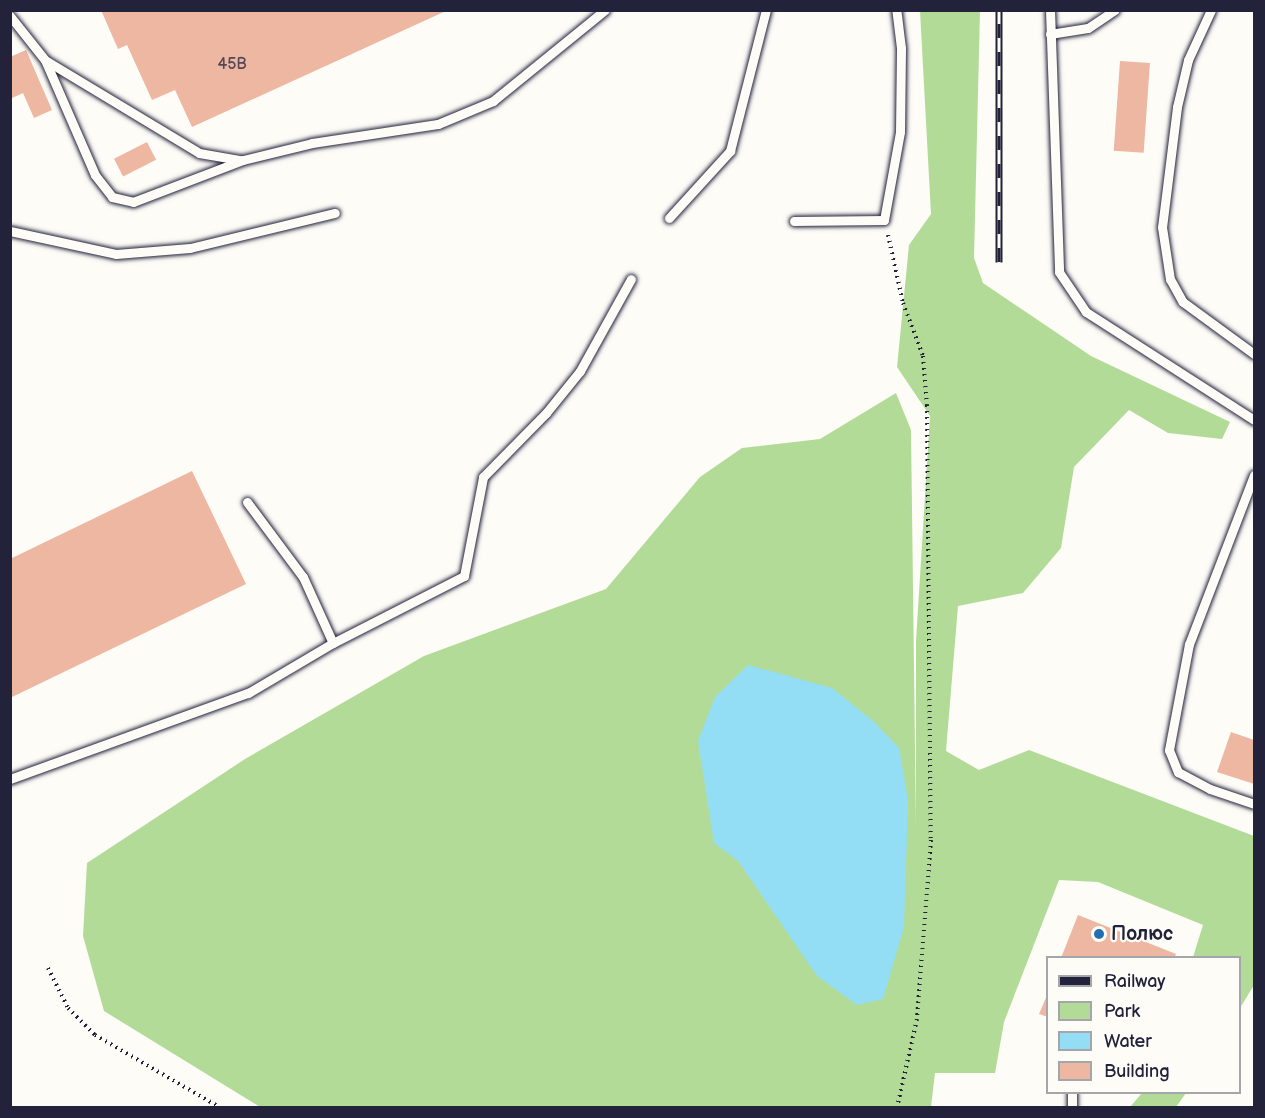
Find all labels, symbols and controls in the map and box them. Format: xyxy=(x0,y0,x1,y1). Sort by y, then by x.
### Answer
house number: 45В xyxy=(217,55,247,75)
place label: Полюс xyxy=(1111,922,1173,946)
marker: Полюс xyxy=(1092,927,1106,941)
legend xyxy=(1046,956,1241,1094)
text: Railway xyxy=(1104,971,1166,992)
text: Park xyxy=(1104,1001,1140,1022)
text: Water xyxy=(1104,1031,1152,1052)
text: Building xyxy=(1104,1061,1170,1082)

